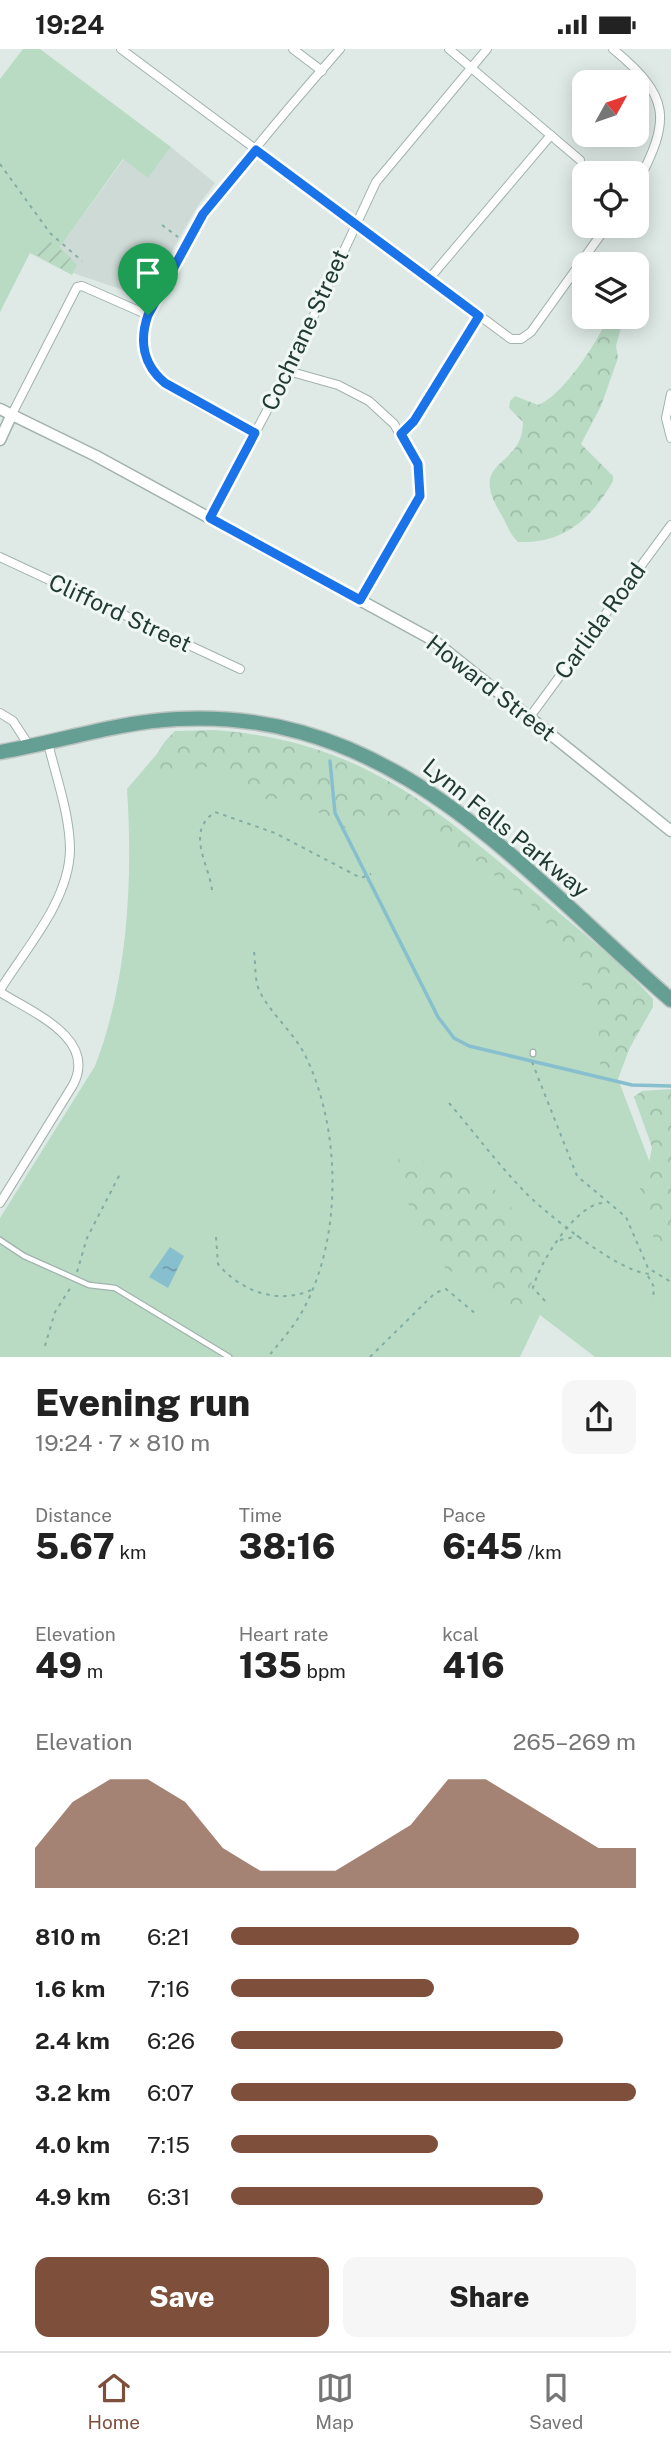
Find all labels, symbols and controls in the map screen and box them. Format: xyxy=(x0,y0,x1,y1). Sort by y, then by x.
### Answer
text: 19:24 xyxy=(35,9,104,40)
north arrow xyxy=(572,70,649,147)
map controls xyxy=(572,70,649,329)
button: locate xyxy=(572,161,649,238)
pin xyxy=(118,243,178,315)
street label: Cochrane Street xyxy=(255,245,354,415)
button: layers xyxy=(572,252,649,329)
icon: arrive xyxy=(129,254,167,292)
street label: Carlida Road xyxy=(549,558,651,684)
street label: Clifford Street xyxy=(45,568,196,657)
street label: Howard Street xyxy=(422,629,561,746)
street label: Lynn Fells Parkway xyxy=(418,753,595,903)
text: Evening run xyxy=(35,1380,250,1425)
button: share xyxy=(562,1380,636,1454)
text: 19:24 · 7 × 810 m xyxy=(35,1429,210,1456)
text: Distance xyxy=(35,1504,112,1526)
text: Time xyxy=(239,1504,282,1526)
text: Pace xyxy=(442,1504,486,1526)
text: 5.67 xyxy=(35,1526,115,1567)
text: 38:16 xyxy=(239,1526,335,1567)
text: 6:45 xyxy=(442,1526,523,1567)
text: km xyxy=(115,1541,147,1563)
text: /km xyxy=(523,1541,562,1563)
text: Elevation xyxy=(35,1623,116,1645)
text: Heart rate xyxy=(239,1623,328,1645)
text: kcal xyxy=(442,1623,479,1645)
text: 49 xyxy=(35,1645,82,1686)
text: 135 xyxy=(239,1645,302,1686)
text: 416 xyxy=(442,1645,505,1686)
text: m xyxy=(82,1660,103,1682)
text: bpm xyxy=(302,1660,346,1682)
text: Elevation xyxy=(35,1728,133,1755)
text: 265–269 m xyxy=(513,1728,636,1755)
text: 810 m xyxy=(35,1923,101,1950)
text: 6:21 xyxy=(147,1923,190,1950)
text: 1.6 km xyxy=(35,1975,105,2002)
text: 7:16 xyxy=(147,1975,190,2002)
text: 2.4 km xyxy=(35,2027,110,2054)
text: 6:26 xyxy=(147,2027,195,2054)
text: 3.2 km xyxy=(35,2079,111,2106)
text: 6:07 xyxy=(147,2079,194,2106)
text: 4.0 km xyxy=(35,2131,110,2158)
text: 7:15 xyxy=(147,2131,190,2158)
text: 4.9 km xyxy=(35,2183,111,2210)
text: 6:31 xyxy=(147,2183,190,2210)
button: Save xyxy=(35,2257,329,2337)
button: Share xyxy=(343,2257,636,2337)
tab: Home xyxy=(88,2369,140,2433)
tab: Map xyxy=(315,2369,354,2433)
tab: Saved xyxy=(529,2369,583,2433)

